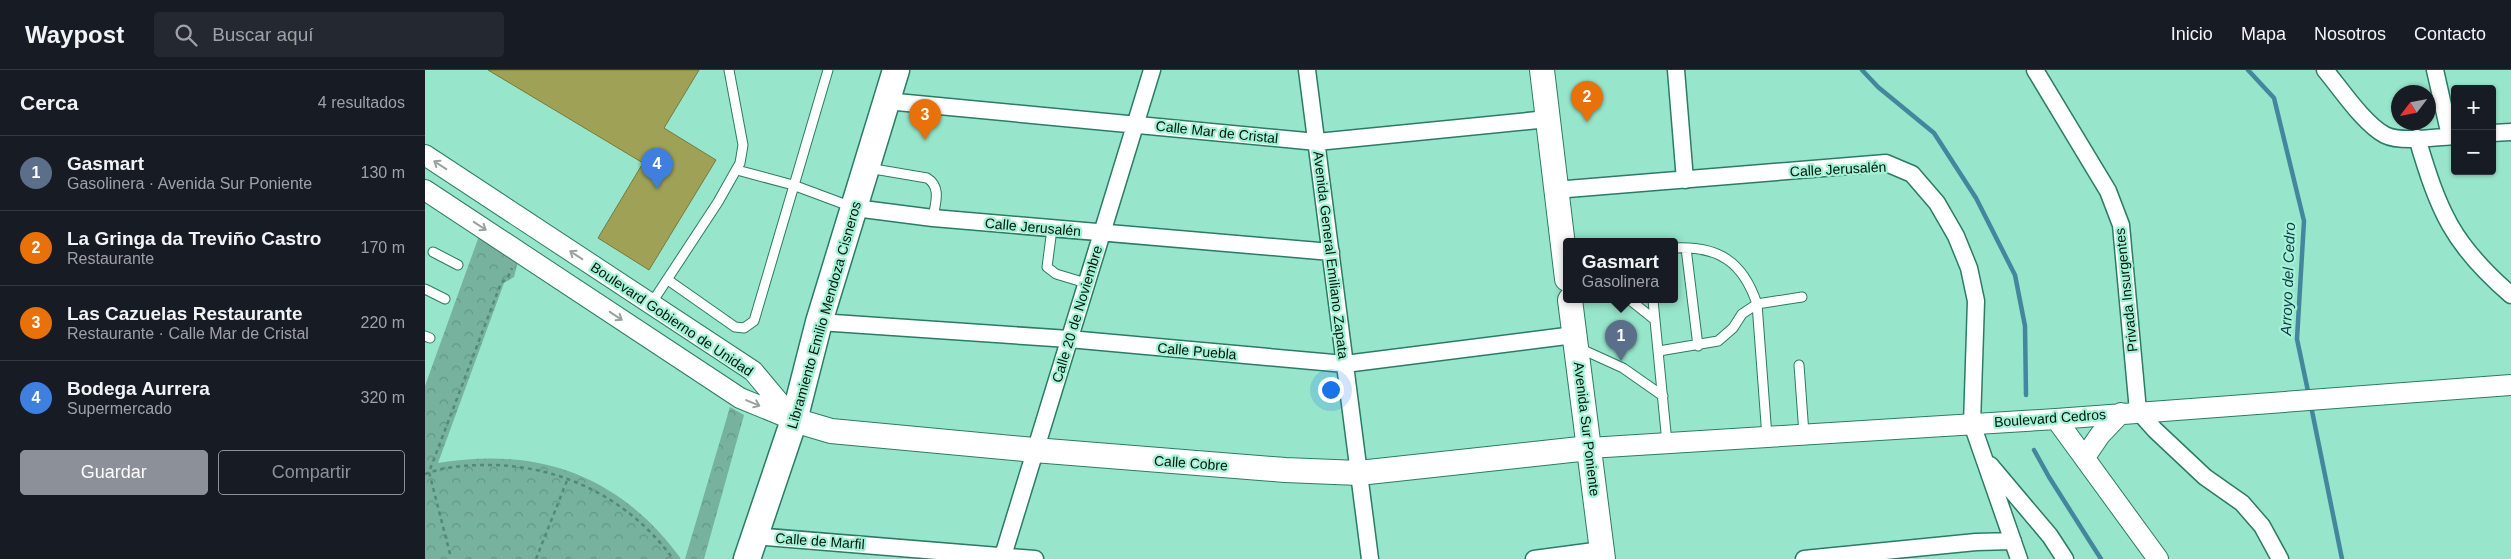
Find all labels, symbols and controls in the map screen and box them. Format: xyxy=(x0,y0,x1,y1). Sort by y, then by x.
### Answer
search box xyxy=(154,12,504,57)
text: Waypost xyxy=(25,21,124,48)
icon: search xyxy=(172,21,200,49)
text: Buscar aquí xyxy=(212,24,314,45)
text: Inicio xyxy=(2171,24,2213,44)
text: Mapa xyxy=(2241,24,2286,44)
text: Nosotros xyxy=(2314,24,2386,44)
text: Contacto xyxy=(2414,24,2486,44)
pin: 2 xyxy=(1571,81,1603,122)
north arrow xyxy=(2391,85,2436,130)
map controls xyxy=(2451,85,2496,175)
button: + xyxy=(2451,85,2496,130)
text: Cerca xyxy=(20,91,78,114)
text: 4 resultados xyxy=(318,94,405,111)
pin: 3 xyxy=(909,99,941,140)
street label: Calle Mar de Cristal xyxy=(1155,118,1279,146)
button: − xyxy=(2451,130,2496,175)
pin: 4 xyxy=(641,148,673,189)
street label: Avenida General Emiliano Zapata xyxy=(1310,150,1352,360)
text: Gasmart xyxy=(67,153,144,174)
street label: Calle Jerusalén xyxy=(1789,158,1887,180)
one-way arrow xyxy=(433,160,447,170)
text: 1 xyxy=(32,164,40,181)
text: 130 m xyxy=(361,164,405,181)
text: Gasolinera · Avenida Sur Poniente xyxy=(67,175,312,192)
street label: Libramiento Emilio Mendoza Cisneros xyxy=(784,199,864,431)
street label: Calle Jerusalén xyxy=(984,215,1082,239)
one-way arrow xyxy=(473,221,487,231)
water label: Arroyo del Cedro xyxy=(2277,222,2298,337)
street label: Privada Insurgentes xyxy=(2112,227,2140,353)
text: La Gringa da Treviño Castro xyxy=(67,228,321,249)
popup xyxy=(1563,238,1678,303)
text: 2 xyxy=(32,239,40,256)
text: 170 m xyxy=(361,239,405,256)
street label: Calle 20 de Noviembre xyxy=(1049,243,1106,384)
one-way arrow xyxy=(569,249,583,259)
text: Restaurante xyxy=(67,250,154,267)
text: Gasmart xyxy=(1582,251,1659,272)
street label: Boulevard Gobierno de Unidad xyxy=(588,259,756,379)
text: Gasolinera xyxy=(1582,273,1659,290)
text: Las Cazuelas Restaurante xyxy=(67,303,303,324)
one-way arrow xyxy=(608,311,622,321)
text: 3 xyxy=(32,314,40,331)
text: 220 m xyxy=(361,314,405,331)
pin: 1 xyxy=(1605,320,1637,361)
text: Restaurante · Calle Mar de Cristal xyxy=(67,325,309,342)
street label: Calle Puebla xyxy=(1157,340,1237,362)
street label: Avenida Sur Poniente xyxy=(1571,361,1603,497)
your location xyxy=(1318,377,1344,403)
text: Bodega Aurrera xyxy=(67,378,210,399)
text: 4 xyxy=(32,389,40,406)
text: 320 m xyxy=(361,389,405,406)
one-way arrow xyxy=(745,399,760,409)
text: Supermercado xyxy=(67,400,172,417)
street label: Boulevard Cedros xyxy=(1994,406,2106,430)
button: Guardar xyxy=(20,450,208,495)
button: Compartir xyxy=(218,450,405,495)
street label: Calle Cobre xyxy=(1154,452,1229,474)
street label: Calle de Marfil xyxy=(775,530,865,552)

